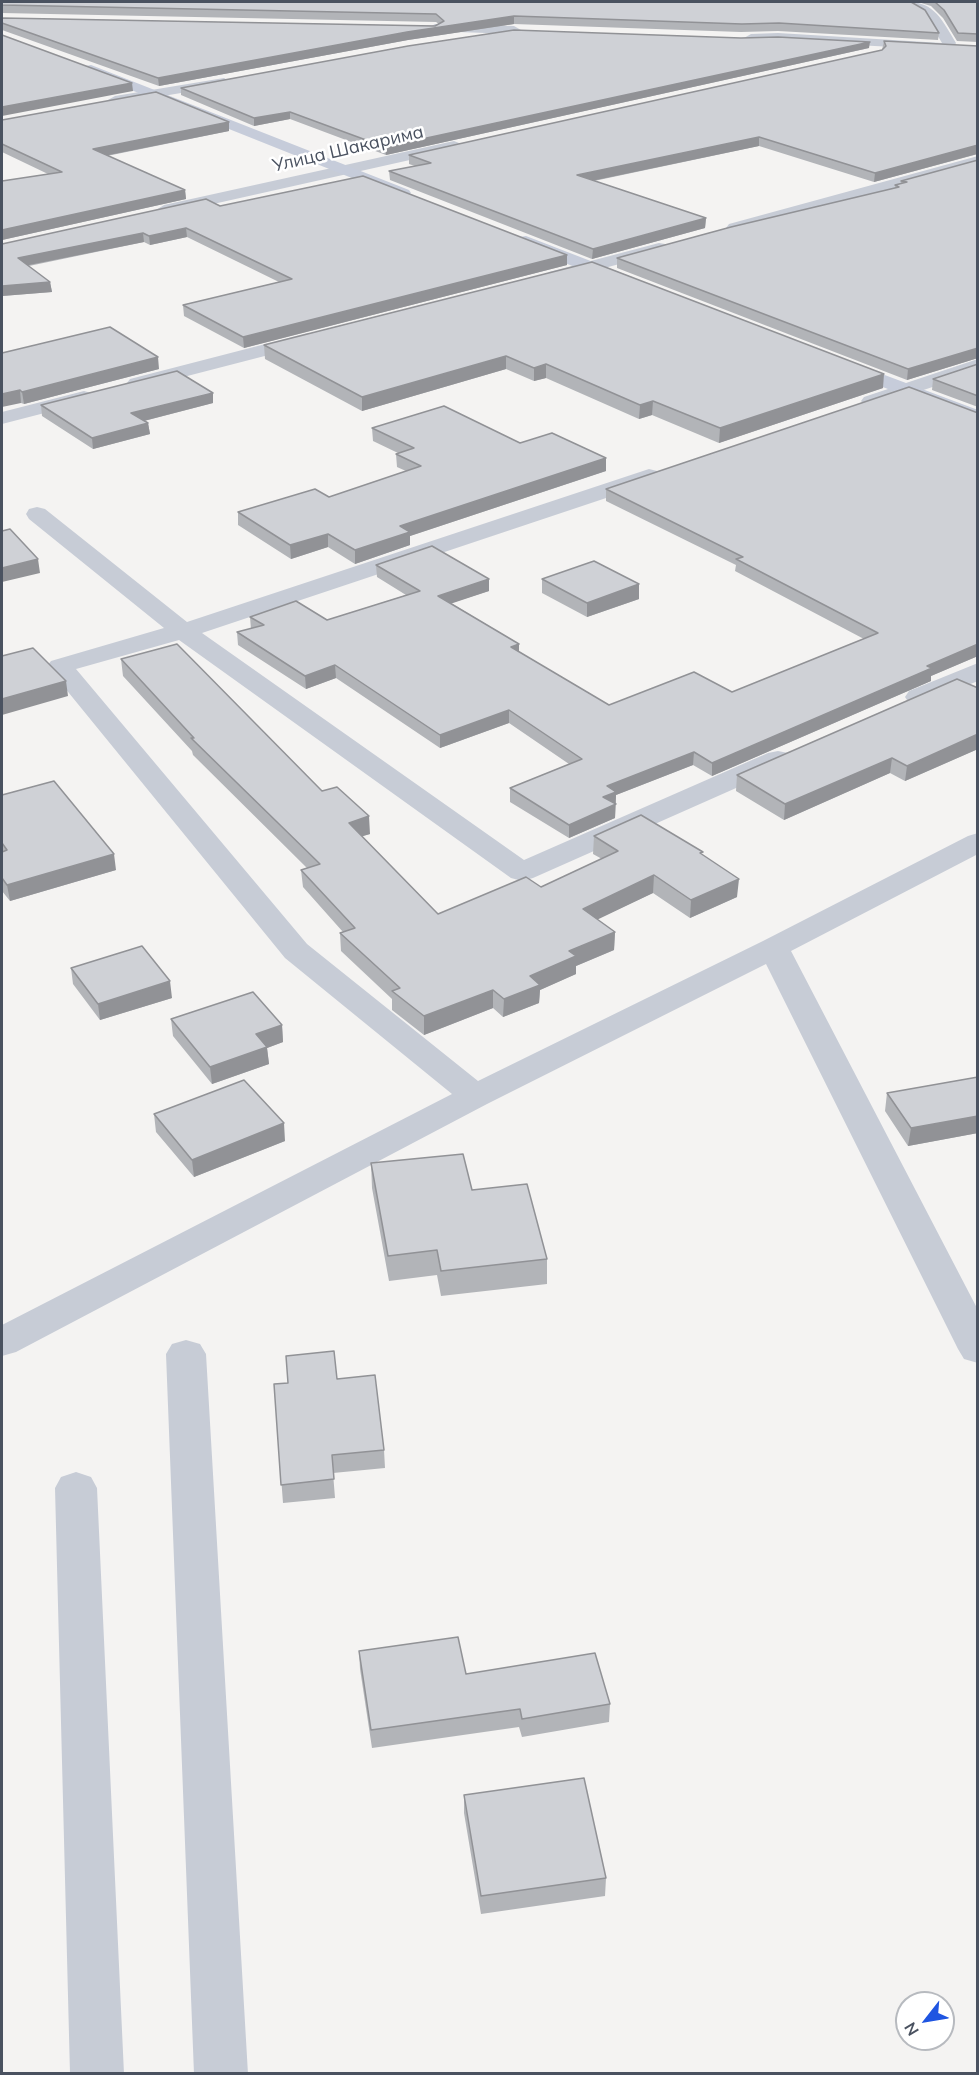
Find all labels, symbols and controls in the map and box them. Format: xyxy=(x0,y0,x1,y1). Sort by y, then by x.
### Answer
street label: Улица Шакарима xyxy=(270,121,426,177)
north arrow xyxy=(895,1991,955,2051)
text: N xyxy=(900,2019,923,2040)

